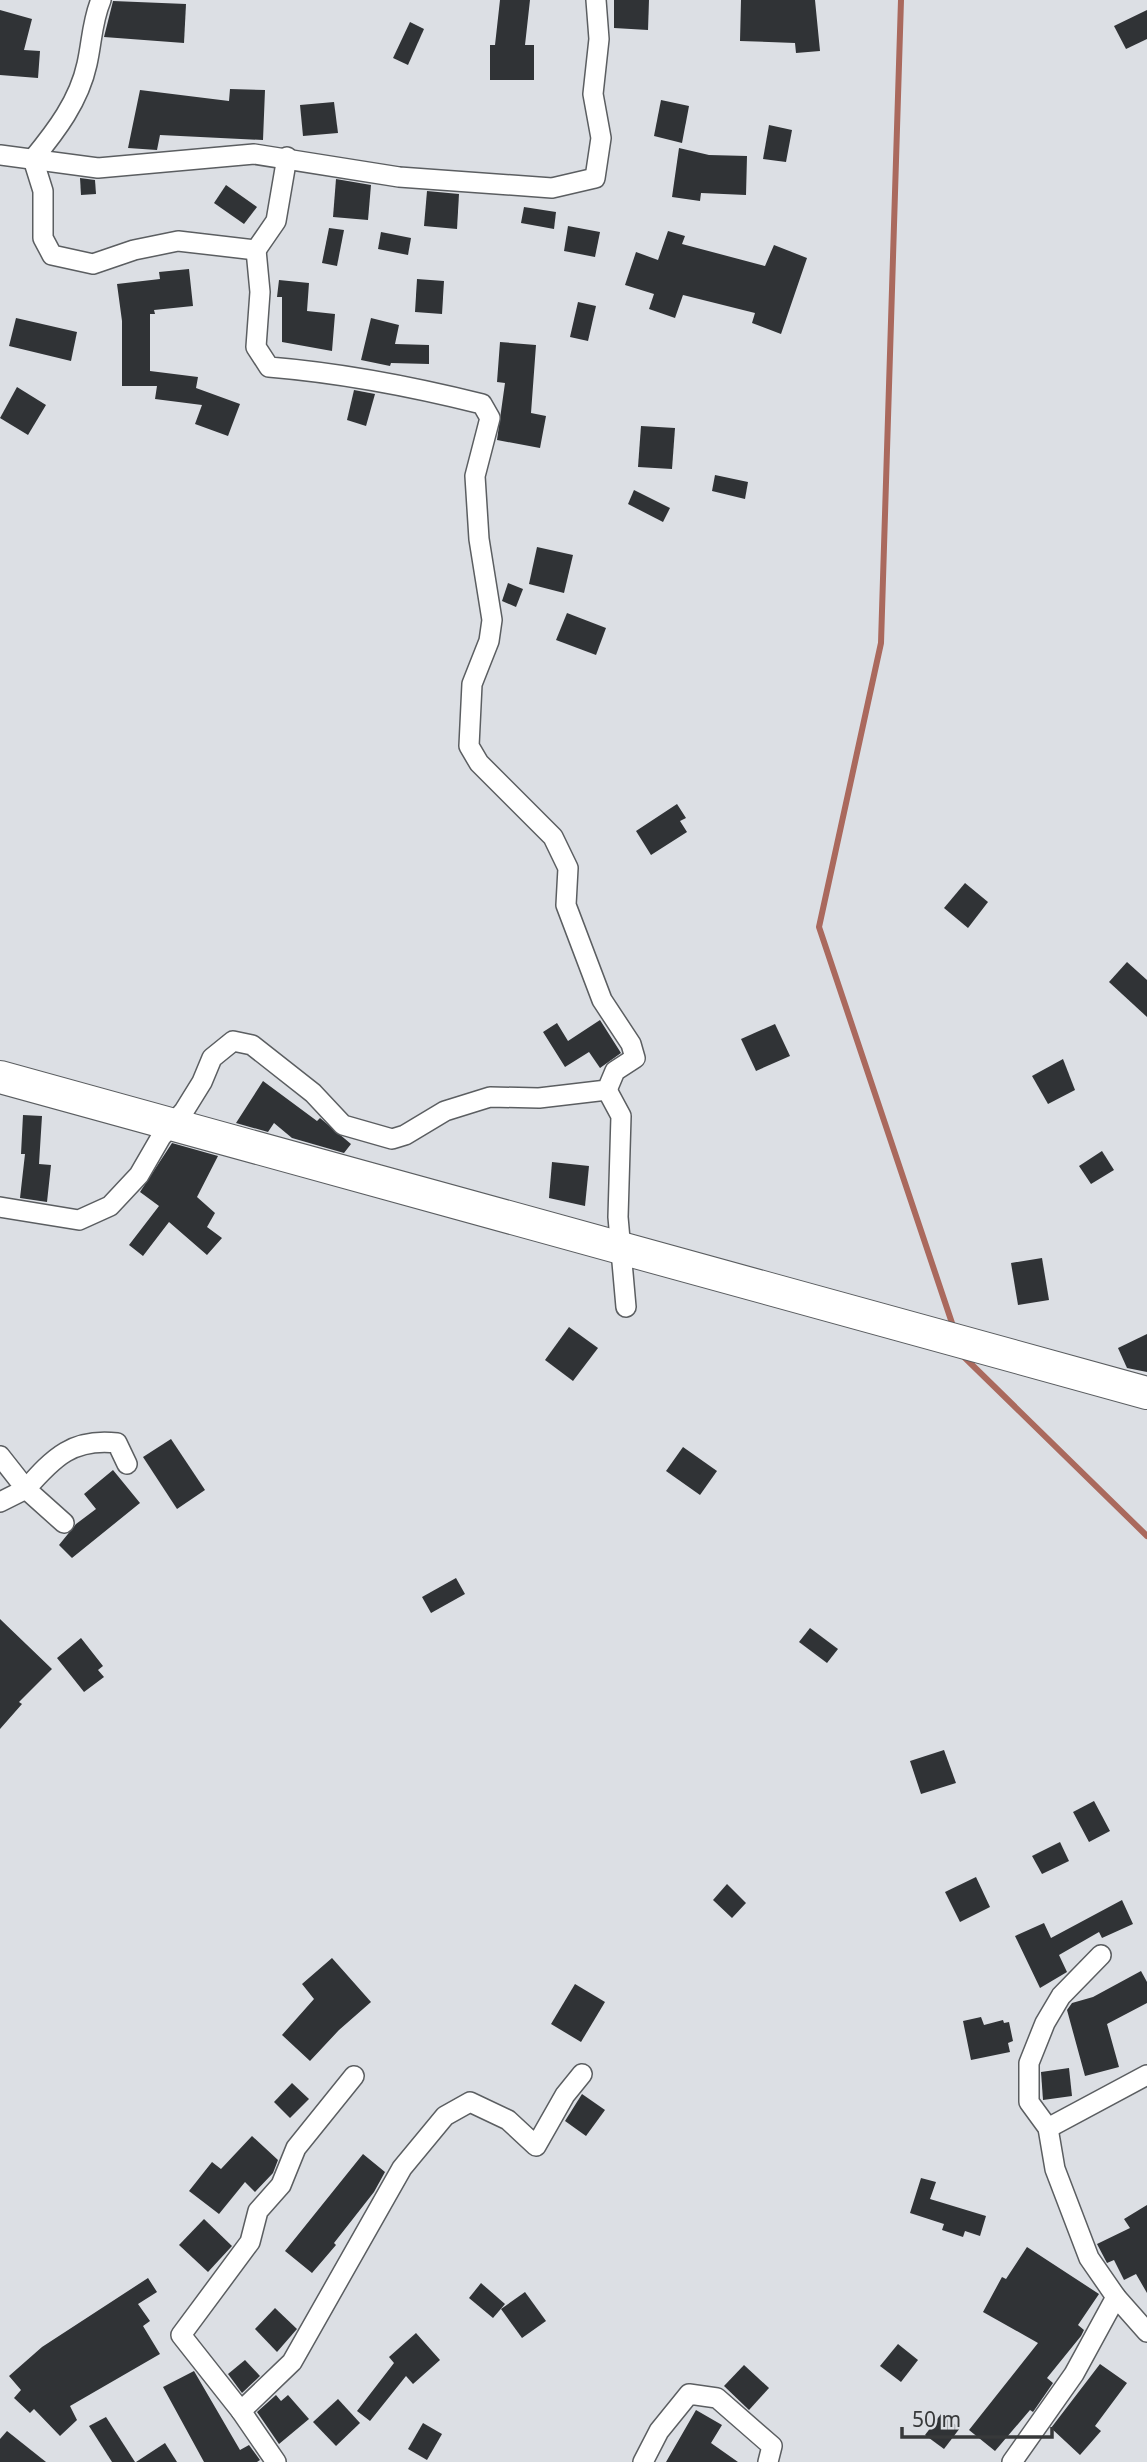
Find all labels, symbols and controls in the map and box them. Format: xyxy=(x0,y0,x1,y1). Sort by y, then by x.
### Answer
scale bar xyxy=(902,2396,1052,2440)
text: 50 m xyxy=(912,2405,961,2433)

